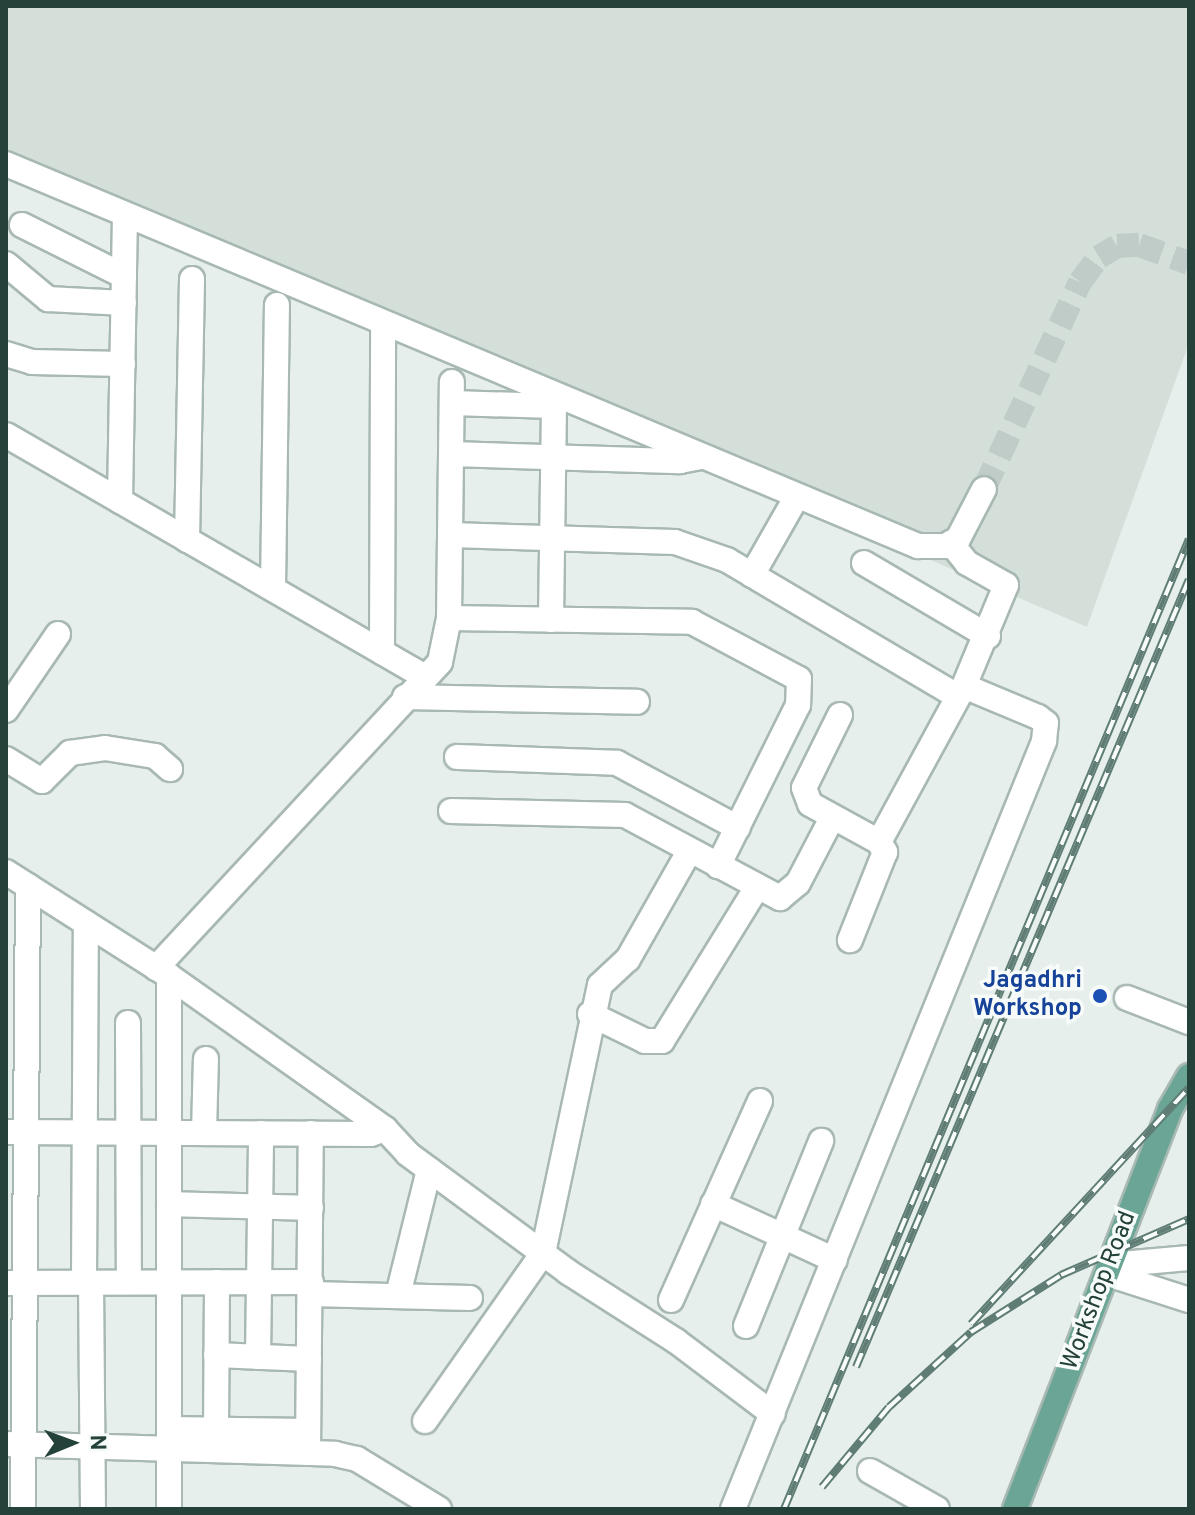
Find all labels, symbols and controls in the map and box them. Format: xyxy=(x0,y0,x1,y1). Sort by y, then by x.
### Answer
place label: Jagadhri Workshop xyxy=(973,968,1082,1024)
marker: Jagadhri Workshop xyxy=(1089,985,1111,1007)
street label: Workshop Road xyxy=(1057,1208,1143,1374)
north arrow xyxy=(32,1403,112,1483)
text: N xyxy=(83,1434,110,1451)

